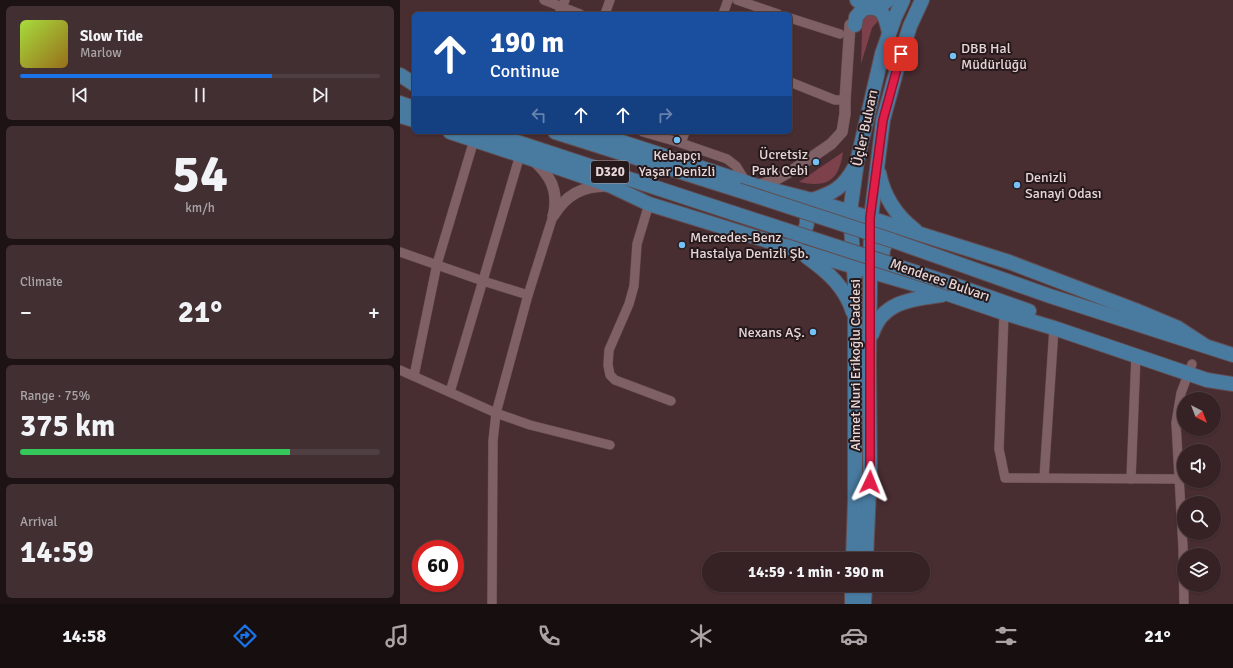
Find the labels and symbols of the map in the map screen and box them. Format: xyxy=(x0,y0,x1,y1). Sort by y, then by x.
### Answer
pin xyxy=(884,37,918,71)
place label: DBB Hal Müdürlüğü xyxy=(961,40,1027,73)
marker: DBB Hal Müdürlüğü xyxy=(948,51,958,61)
street label: Üçler Bulvarı xyxy=(849,88,881,168)
marker: Kebapçı Yaşar Denizli xyxy=(672,135,682,145)
place label: Ücretsiz Park Cebi xyxy=(751,146,808,179)
place label: Kebapçı Yaşar Denizli xyxy=(639,147,715,180)
marker: Ücretsiz Park Cebi xyxy=(811,157,821,167)
road number: D320 xyxy=(591,161,629,183)
place label: Denizli Sanayi Odası xyxy=(1025,169,1102,202)
marker: Denizli Sanayi Odası xyxy=(1012,180,1022,190)
place label: Mercedes-Benz Hastalya Denizli Şb. xyxy=(690,229,809,262)
marker: Mercedes-Benz Hastalya Denizli Şb. xyxy=(677,240,687,250)
street label: Menderes Bulvarı xyxy=(888,255,992,305)
street label: Ahmet Nuri Erikoğlu Caddesi xyxy=(847,279,864,451)
place label: Nexans AŞ. xyxy=(738,324,805,341)
marker: Nexans AŞ. xyxy=(808,327,818,337)
north arrow xyxy=(1177,392,1221,436)
position arrow xyxy=(849,461,891,503)
speed limit sign: 60 xyxy=(412,540,464,592)

